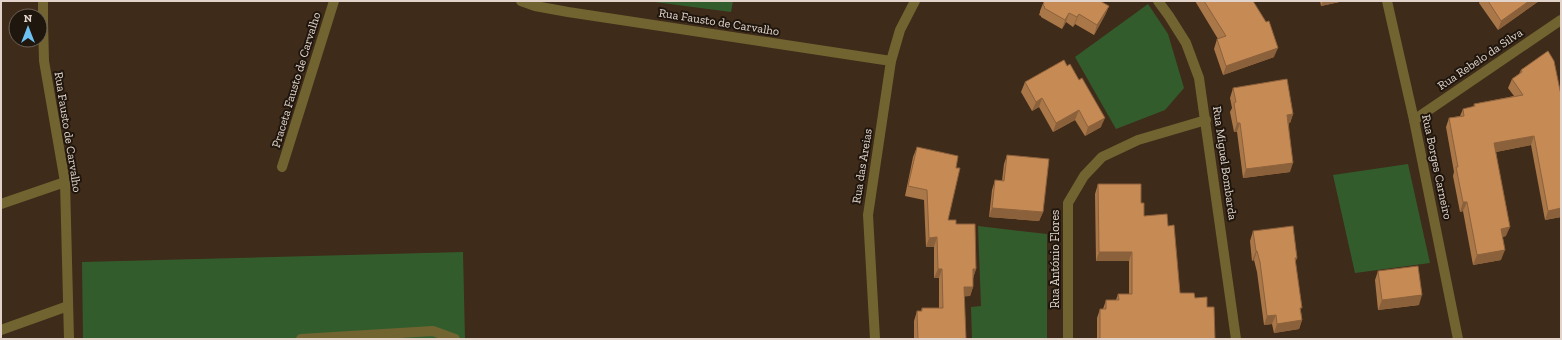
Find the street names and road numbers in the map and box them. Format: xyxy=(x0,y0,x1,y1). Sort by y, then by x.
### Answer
street label: Rua Fausto de Carvalho xyxy=(658,6,780,38)
street label: Praceta Fausto de Carvalho xyxy=(269,11,323,149)
street label: Rua Rebelo da Silva xyxy=(1435,25,1525,93)
street label: Rua Fausto de Carvalho xyxy=(52,71,84,193)
street label: Rua Miguel Bombarda xyxy=(1210,105,1240,221)
street label: Rua Borges Carneiro xyxy=(1419,113,1455,221)
street label: Rua das Areias xyxy=(849,128,875,204)
street label: Rua António Flores xyxy=(1048,210,1062,308)

